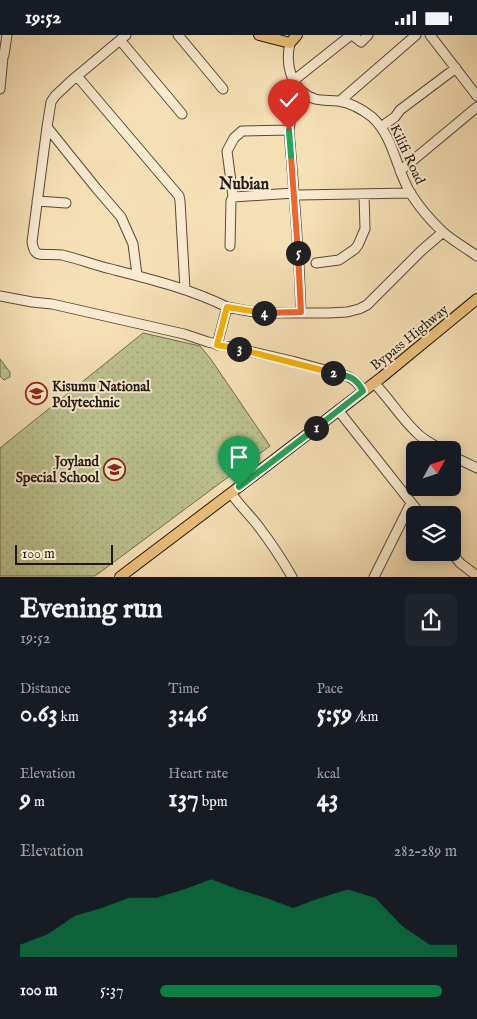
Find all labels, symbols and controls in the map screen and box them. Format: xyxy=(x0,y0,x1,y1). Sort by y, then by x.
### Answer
text: 19:52 xyxy=(25,6,61,30)
pin xyxy=(268,79,310,130)
icon: check xyxy=(275,86,303,114)
street label: Kilifi Road xyxy=(385,121,429,188)
district label: Nubian xyxy=(218,175,269,195)
pin: 5 xyxy=(286,241,310,265)
text: 5 xyxy=(296,244,301,262)
pin: 4 xyxy=(252,301,276,325)
street label: Bypass Highway xyxy=(367,301,452,375)
text: 4 xyxy=(261,304,268,322)
pin: 3 xyxy=(226,337,252,361)
text: 3 xyxy=(237,340,242,358)
pin: 2 xyxy=(320,361,346,385)
text: 2 xyxy=(330,364,337,382)
place label: Kisumu National Polytechnic xyxy=(52,378,151,412)
school or university icon: Kisumu National Polytechnic xyxy=(24,382,48,406)
pin: 1 xyxy=(304,415,328,441)
text: 1 xyxy=(314,419,319,437)
pin xyxy=(218,436,260,487)
north arrow xyxy=(406,441,461,496)
map controls xyxy=(406,441,461,561)
icon: arrive xyxy=(225,443,253,471)
place label: Joyland Special School xyxy=(16,453,100,487)
school or university icon: Joyland Special School xyxy=(103,457,127,481)
button: layers xyxy=(406,506,461,561)
scale bar xyxy=(15,542,112,565)
text: 100 m xyxy=(22,545,55,563)
text: Evening run xyxy=(20,592,163,627)
button: share xyxy=(405,594,457,646)
text: 19:52 xyxy=(20,629,50,649)
text: Distance xyxy=(20,680,71,698)
text: Time xyxy=(168,680,199,698)
text: Pace xyxy=(317,680,343,698)
text: 0.63 xyxy=(20,698,58,730)
text: 3:46 xyxy=(168,698,207,730)
text: 5:59 xyxy=(317,698,352,730)
text: km xyxy=(58,708,79,726)
text: /km xyxy=(352,708,378,726)
text: Elevation xyxy=(20,765,76,783)
text: Heart rate xyxy=(168,765,228,783)
text: kcal xyxy=(317,765,340,783)
text: 9 xyxy=(20,783,31,815)
text: 137 xyxy=(168,783,199,815)
text: 43 xyxy=(317,783,338,815)
text: m xyxy=(31,793,45,811)
text: bpm xyxy=(199,793,228,811)
text: Elevation xyxy=(20,842,83,862)
text: 282–289 m xyxy=(394,842,457,862)
text: 100 m xyxy=(20,981,57,1001)
text: 5:37 xyxy=(100,981,123,1001)

